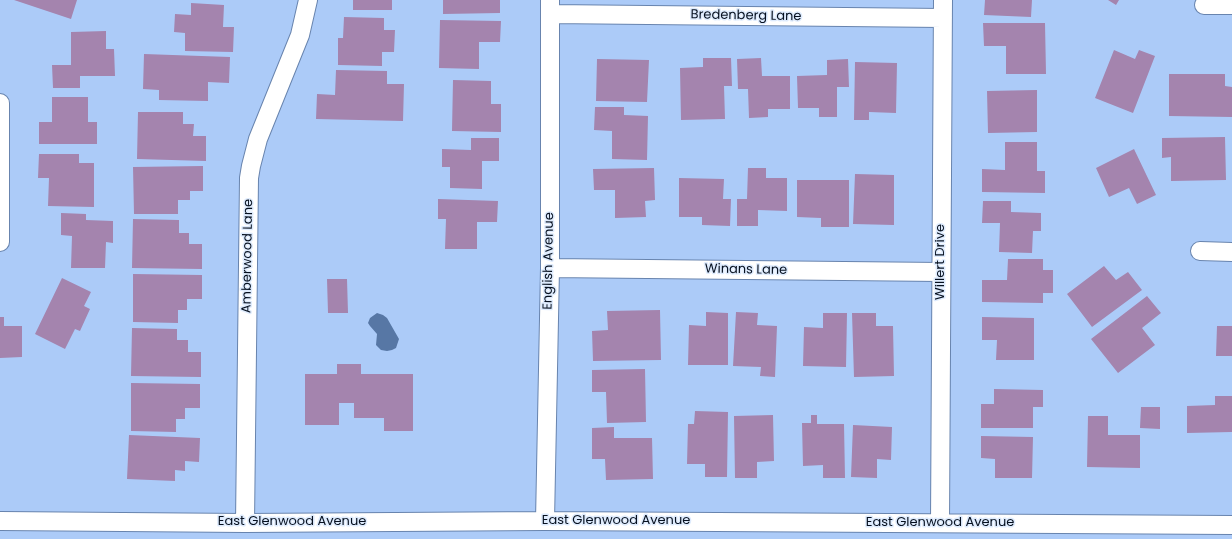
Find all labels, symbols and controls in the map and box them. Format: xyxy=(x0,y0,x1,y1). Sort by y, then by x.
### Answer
street label: Bredenberg Lane xyxy=(690,7,802,25)
street label: Amberwood Lane xyxy=(239,199,257,313)
street label: English Avenue xyxy=(540,212,558,310)
street label: Willert Drive xyxy=(933,224,949,300)
street label: Winans Lane xyxy=(705,261,787,279)
street label: East Glenwood Avenue xyxy=(542,513,690,529)
street label: East Glenwood Avenue xyxy=(218,514,366,530)
street label: East Glenwood Avenue xyxy=(866,515,1014,531)

